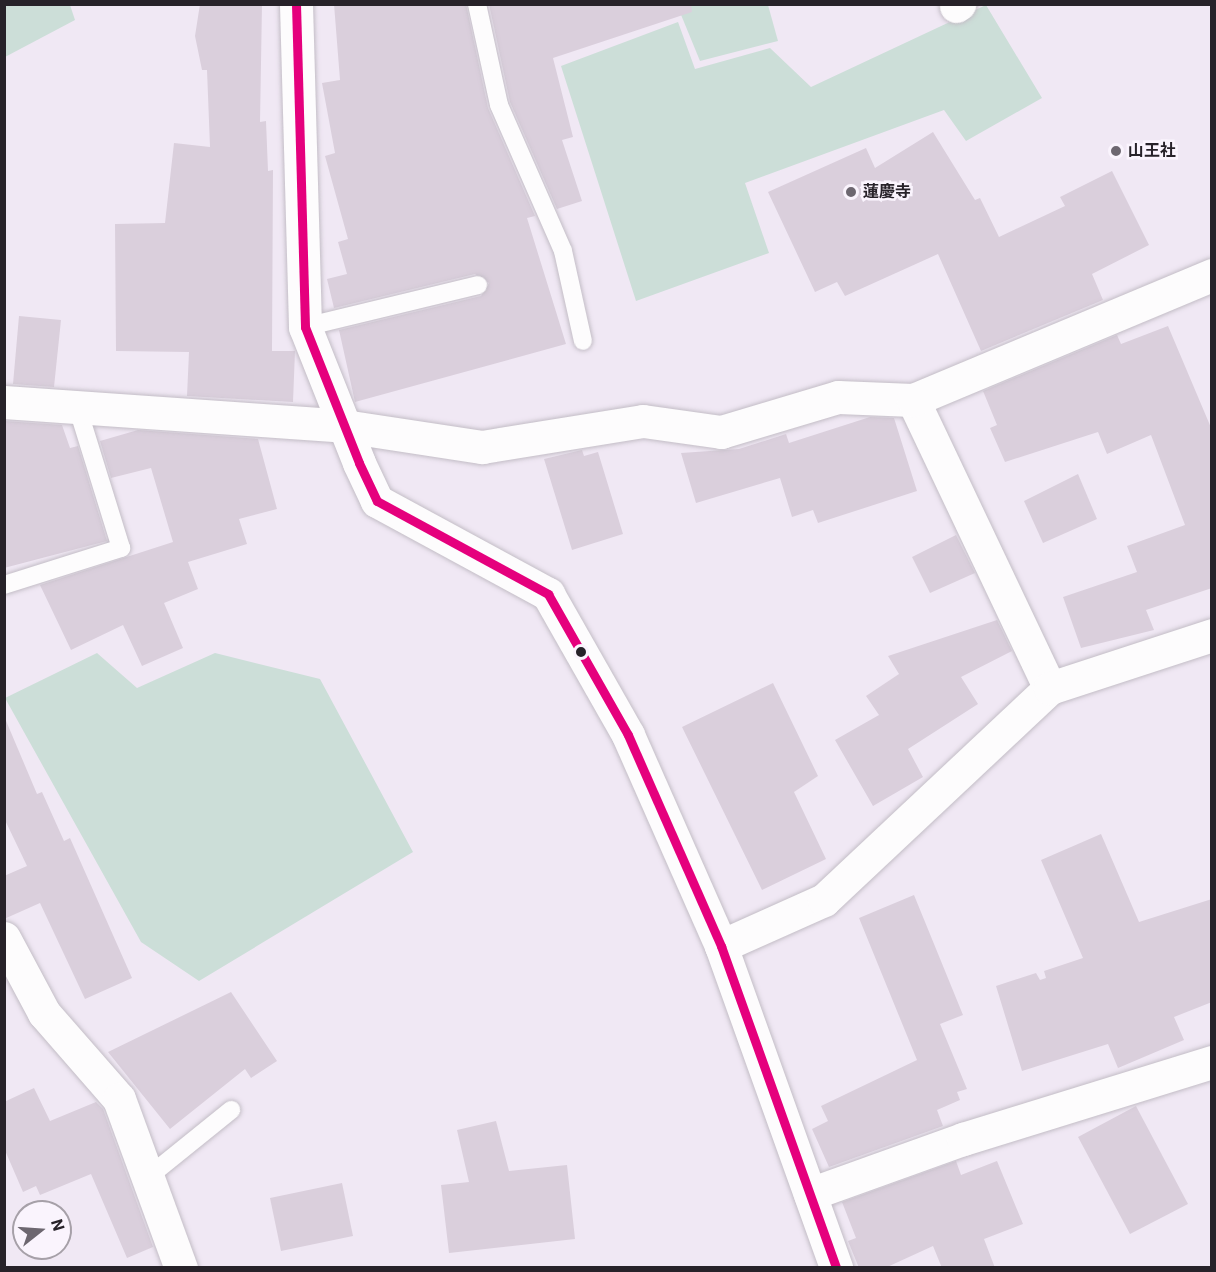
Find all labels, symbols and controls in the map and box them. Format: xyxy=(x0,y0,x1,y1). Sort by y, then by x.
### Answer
place label: 山王社 xyxy=(1128,141,1176,161)
marker: 山王社 xyxy=(1109,144,1123,158)
place label: 蓮慶寺 xyxy=(863,182,911,202)
marker: 蓮慶寺 xyxy=(844,185,858,199)
unlabelled marker xyxy=(575,646,587,658)
north arrow xyxy=(12,1200,72,1260)
text: N xyxy=(47,1217,69,1233)

